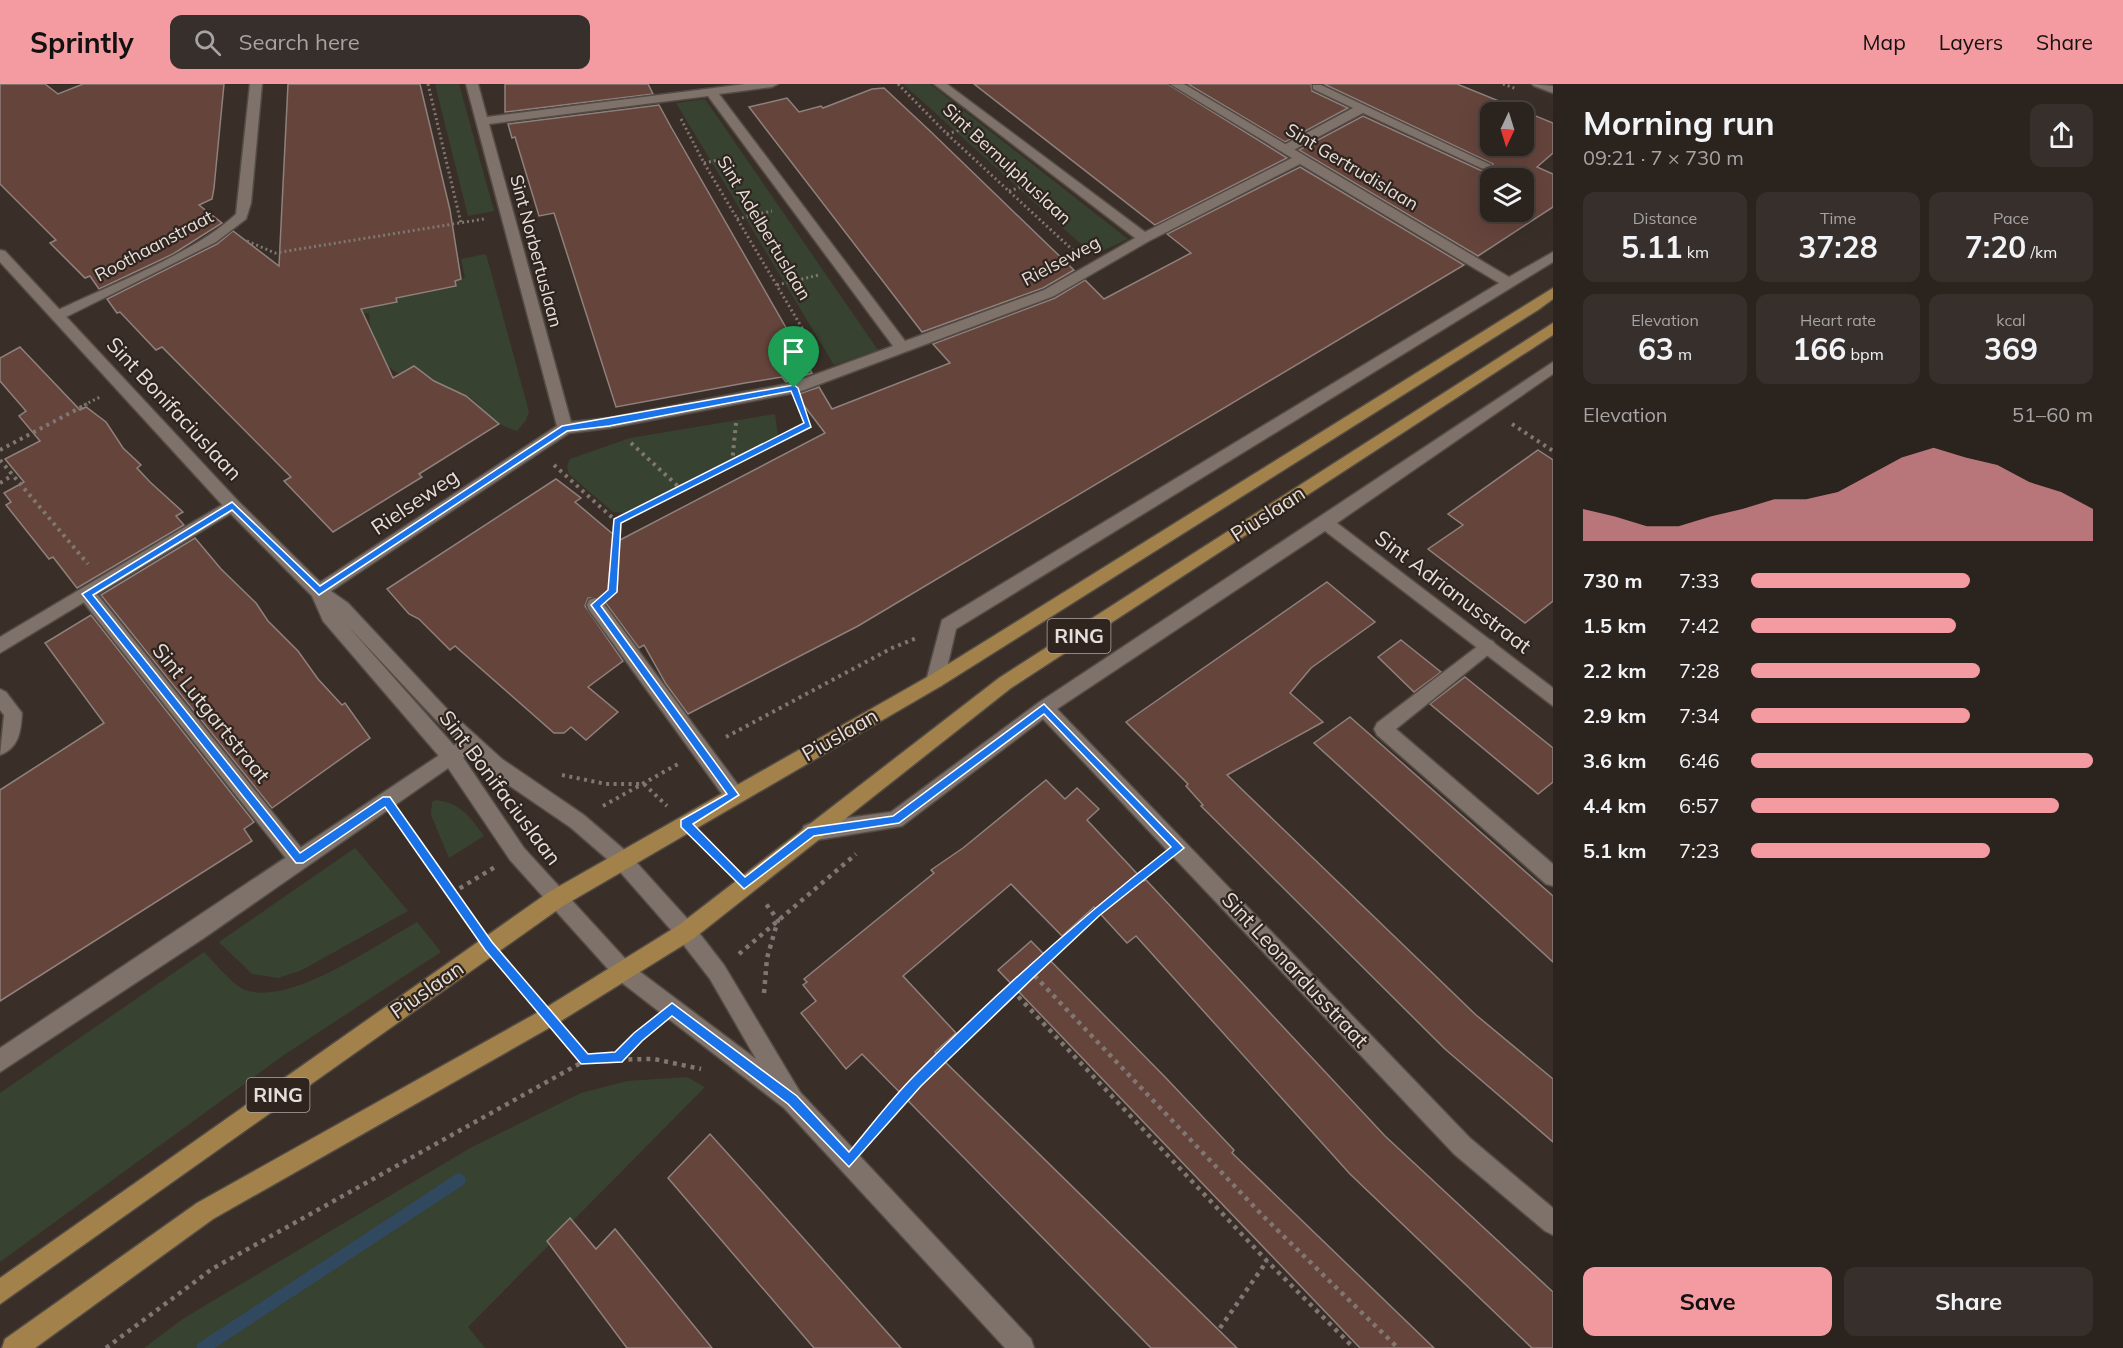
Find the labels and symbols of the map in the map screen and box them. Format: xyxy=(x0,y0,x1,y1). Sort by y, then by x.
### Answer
street label: Sint Bernulphuslaan xyxy=(938,98,1077,229)
north arrow xyxy=(1480,102,1534,156)
street label: Sint Gertrudislaan xyxy=(1282,118,1423,215)
street label: Sint Adelbertuslaan xyxy=(712,151,817,304)
street label: Sint Norbertuslaan xyxy=(505,172,568,330)
street label: Roothaanstraat xyxy=(90,205,217,287)
street label: Rielseweg xyxy=(1018,230,1104,291)
pin xyxy=(768,326,819,388)
street label: Sint Bonifaciuslaan xyxy=(102,331,248,486)
street label: Rielseweg xyxy=(366,462,463,540)
street label: Piuslaan xyxy=(1225,479,1310,547)
street label: Sint Adrianusstraat xyxy=(1370,524,1537,658)
road number: RING xyxy=(1048,619,1110,653)
street label: Sint Lutgartstraat xyxy=(147,637,276,788)
street label: Piuslaan xyxy=(797,702,882,766)
street label: Sint Bonifaciuslaan xyxy=(434,705,567,870)
street label: Sint Leonardusstraat xyxy=(1217,886,1375,1053)
street label: Piuslaan xyxy=(385,955,468,1024)
road number: RING xyxy=(246,1078,310,1112)

